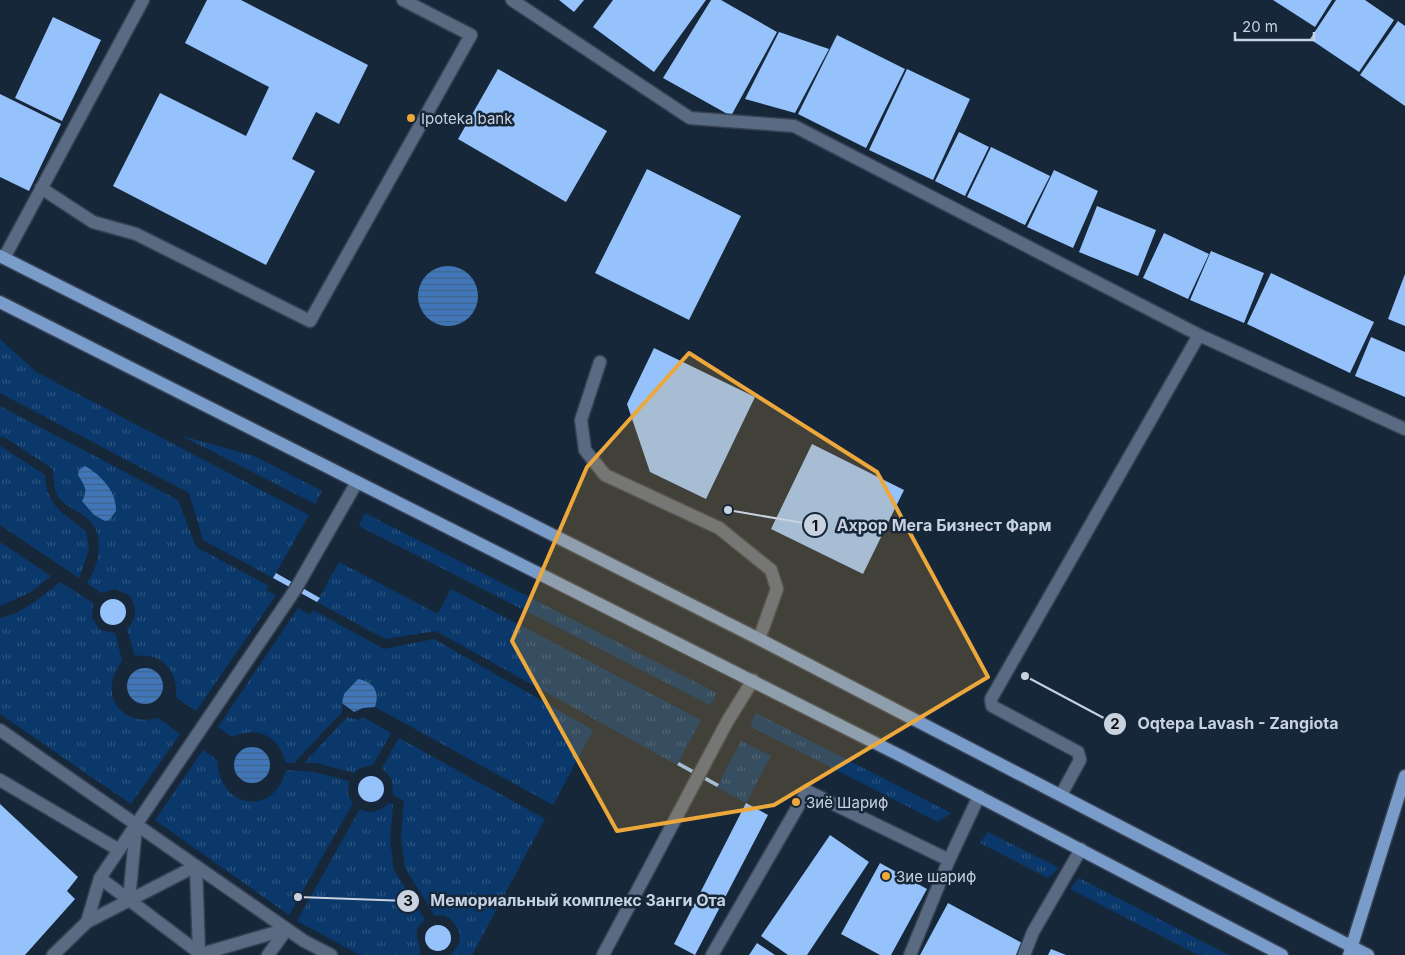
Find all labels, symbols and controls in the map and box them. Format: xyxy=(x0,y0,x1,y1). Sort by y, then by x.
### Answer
scale bar xyxy=(1235,10,1314,42)
text: 20 m xyxy=(1242,17,1278,36)
place label: Ipoteka bank xyxy=(421,109,513,128)
marker: Ipoteka bank xyxy=(405,112,417,124)
callout: Ахрор Мега Бизнест Фарм xyxy=(802,510,1062,541)
text: Ахрор Мега Бизнест Фарм xyxy=(837,515,1051,535)
text: 1 xyxy=(812,516,818,535)
callout: Oqtepa Lavash - Zangiota xyxy=(1103,708,1349,739)
text: Oqtepa Lavash - Zangiota xyxy=(1137,713,1339,733)
text: 2 xyxy=(1110,714,1120,733)
place label: Зиё Шариф xyxy=(806,793,888,812)
marker: Зиё Шариф xyxy=(790,796,802,808)
place label: Зие шариф xyxy=(896,867,976,886)
marker: Зие шариф xyxy=(880,870,892,882)
callout: Мемориальный комплекс Занги Ота xyxy=(395,885,736,916)
text: Мемориальный комплекс Занги Ота xyxy=(430,890,726,910)
text: 3 xyxy=(403,891,413,910)

